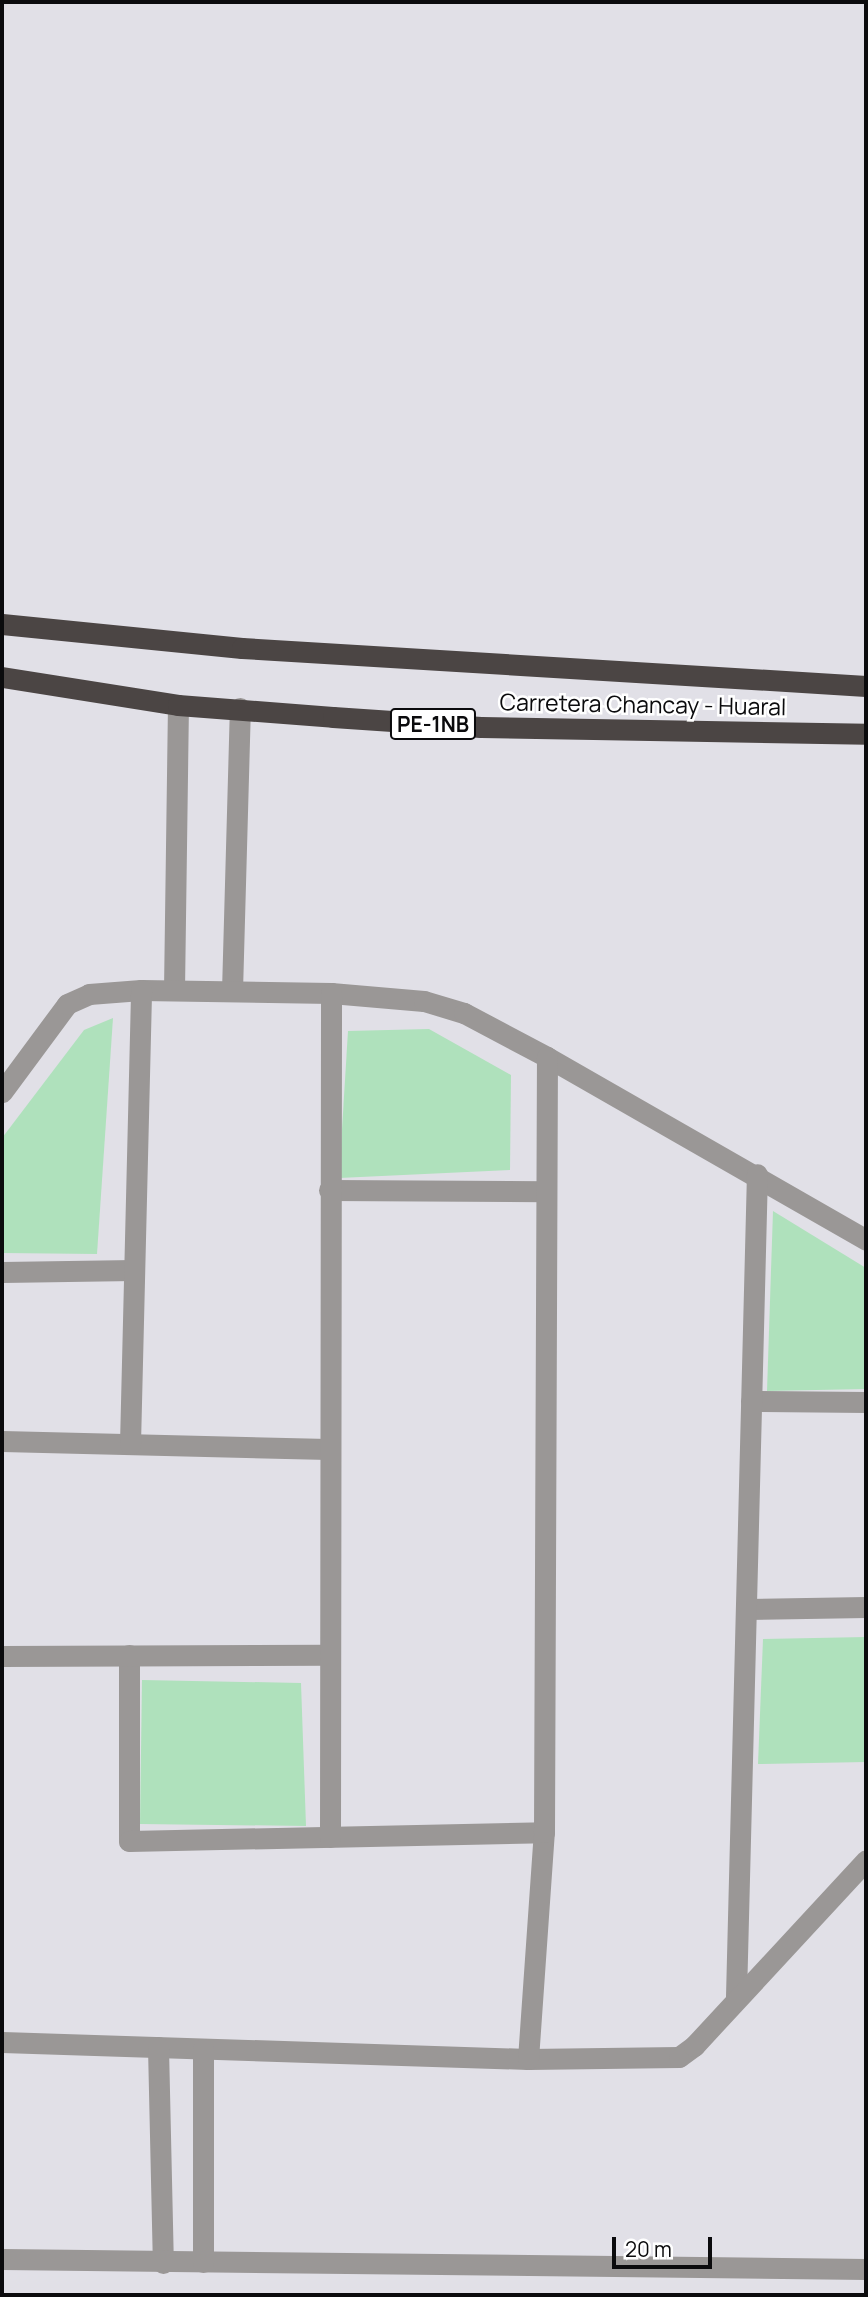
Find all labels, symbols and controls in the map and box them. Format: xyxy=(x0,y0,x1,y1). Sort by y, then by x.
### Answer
street label: Carretera Chancay - Huaral xyxy=(499,688,787,720)
road number: PE-1NB xyxy=(389,706,477,742)
scale bar xyxy=(616,2224,716,2268)
text: 20 m xyxy=(625,2235,672,2263)

